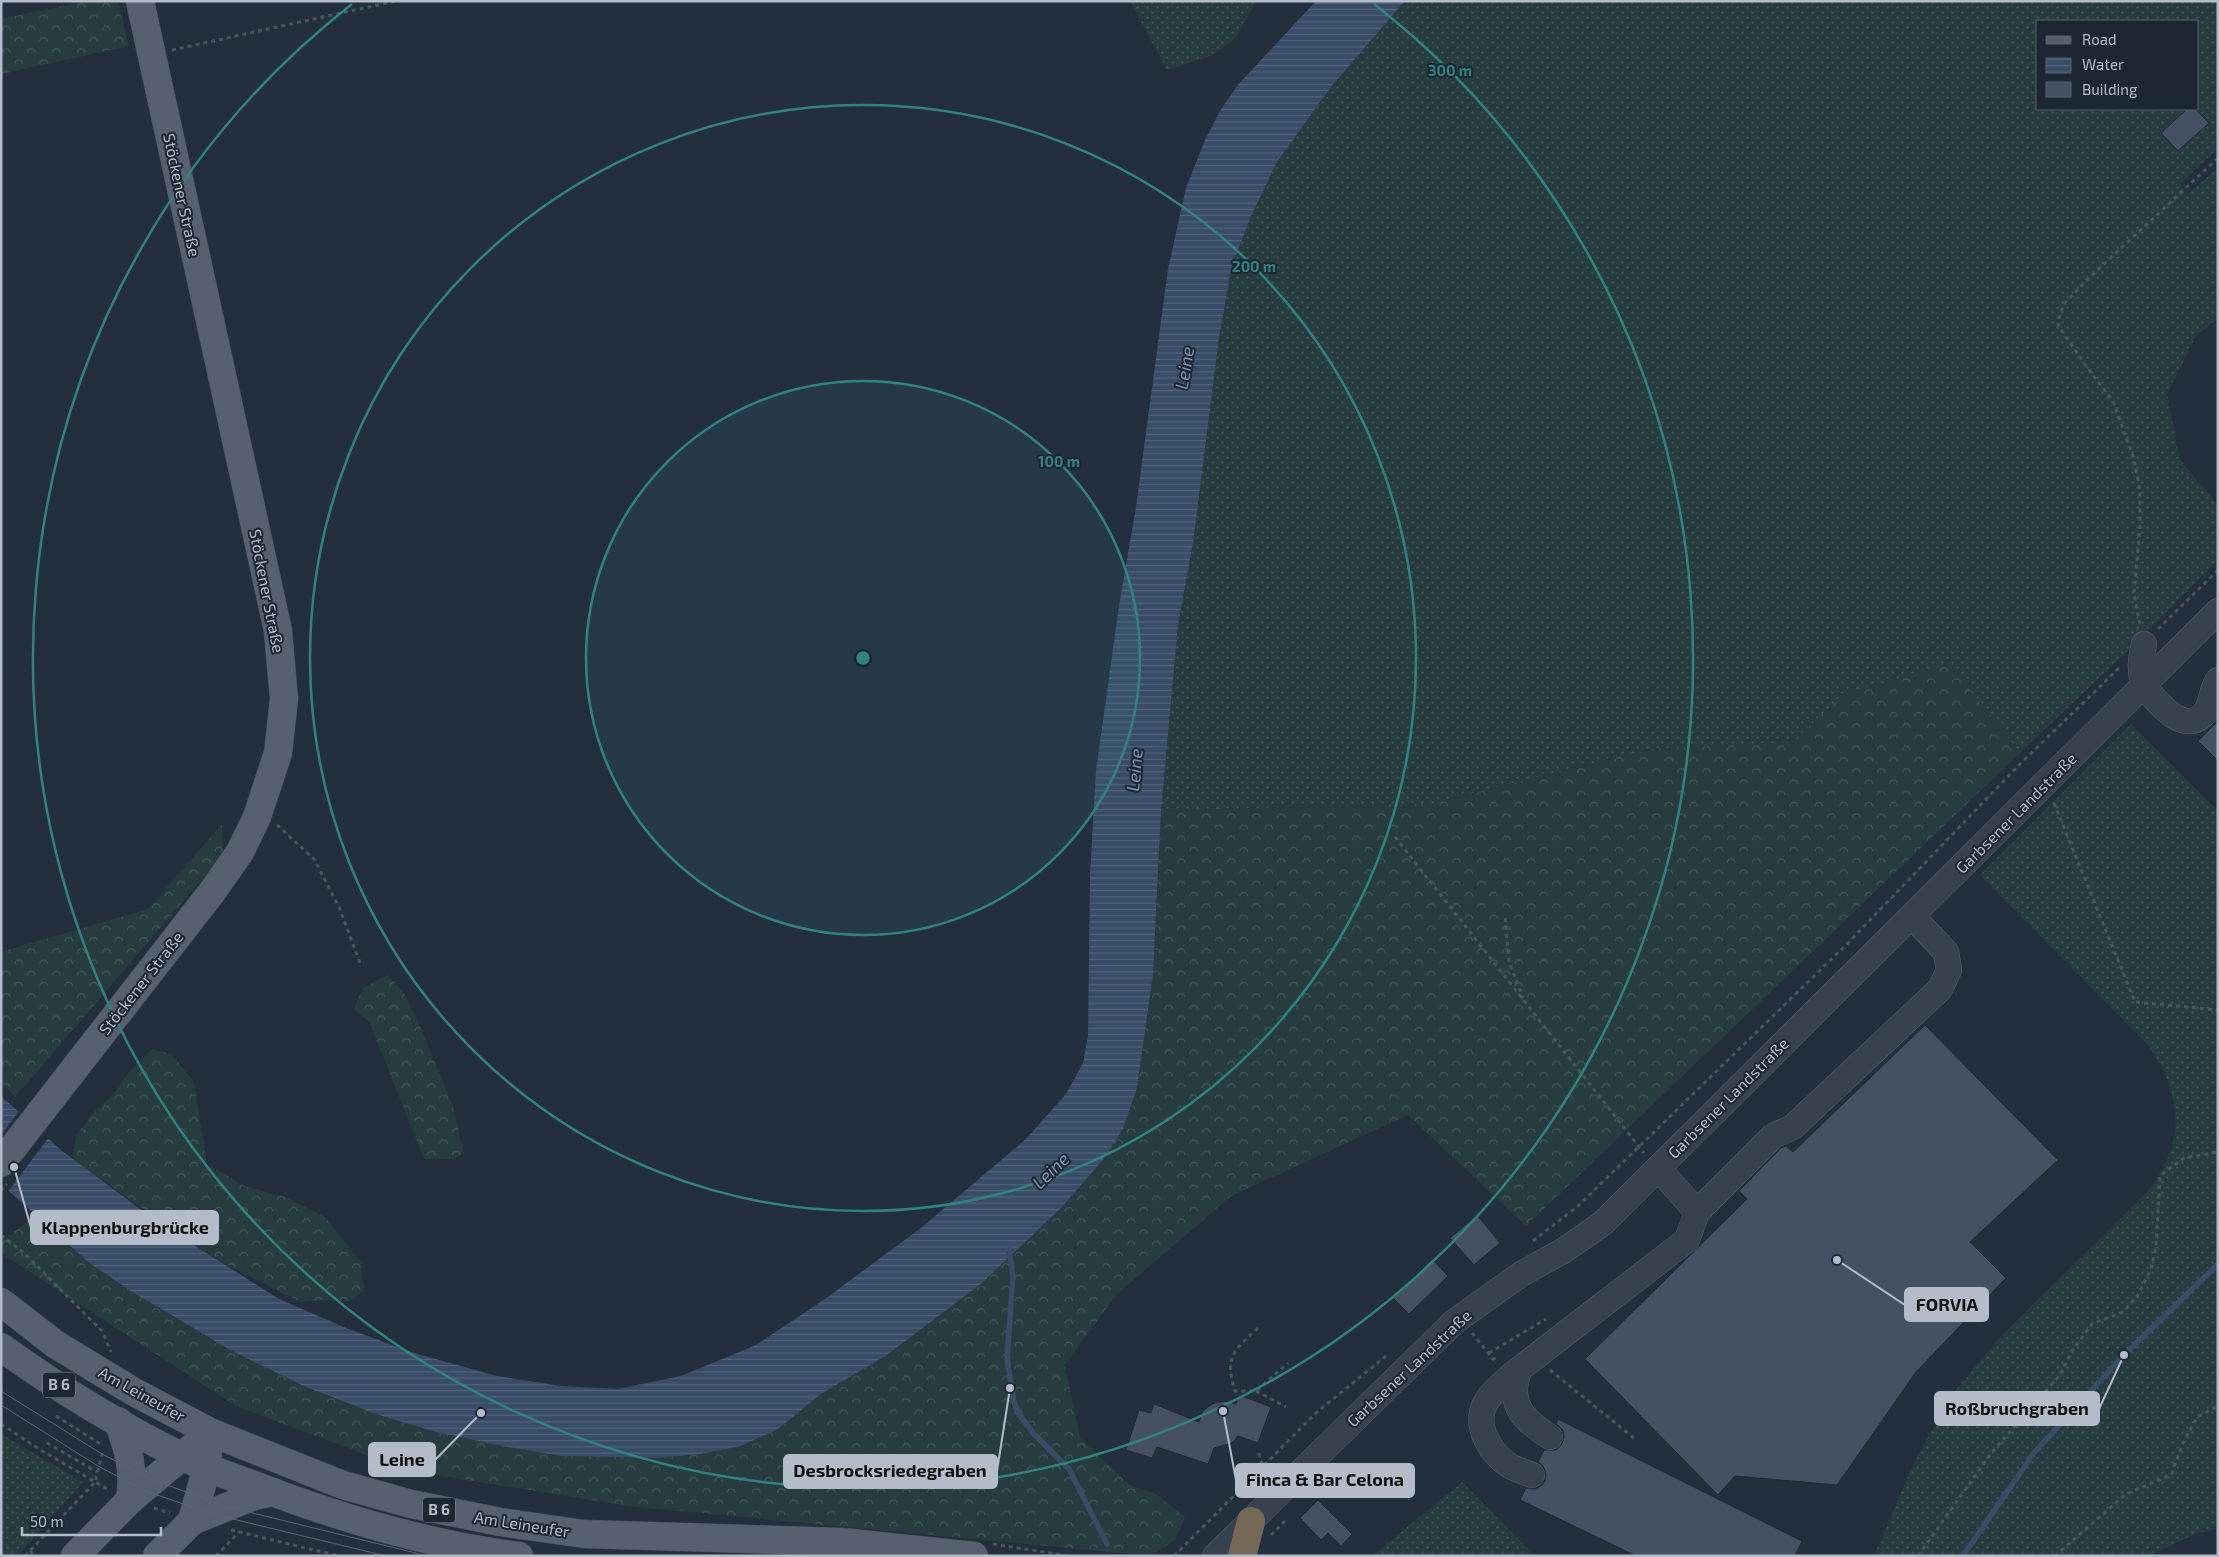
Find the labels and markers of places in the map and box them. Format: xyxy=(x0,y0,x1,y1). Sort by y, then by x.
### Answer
centre of rings xyxy=(854,649,872,667)
callout: Klappenburgbrücke xyxy=(31,1211,218,1244)
callout: FORVIA xyxy=(1905,1288,1988,1321)
callout: Roßbruchgraben xyxy=(1935,1392,2099,1425)
callout: Leine xyxy=(369,1443,435,1476)
callout: Desbrocksriedegraben xyxy=(784,1455,997,1488)
callout: Finca & Bar Celona xyxy=(1236,1464,1414,1497)

